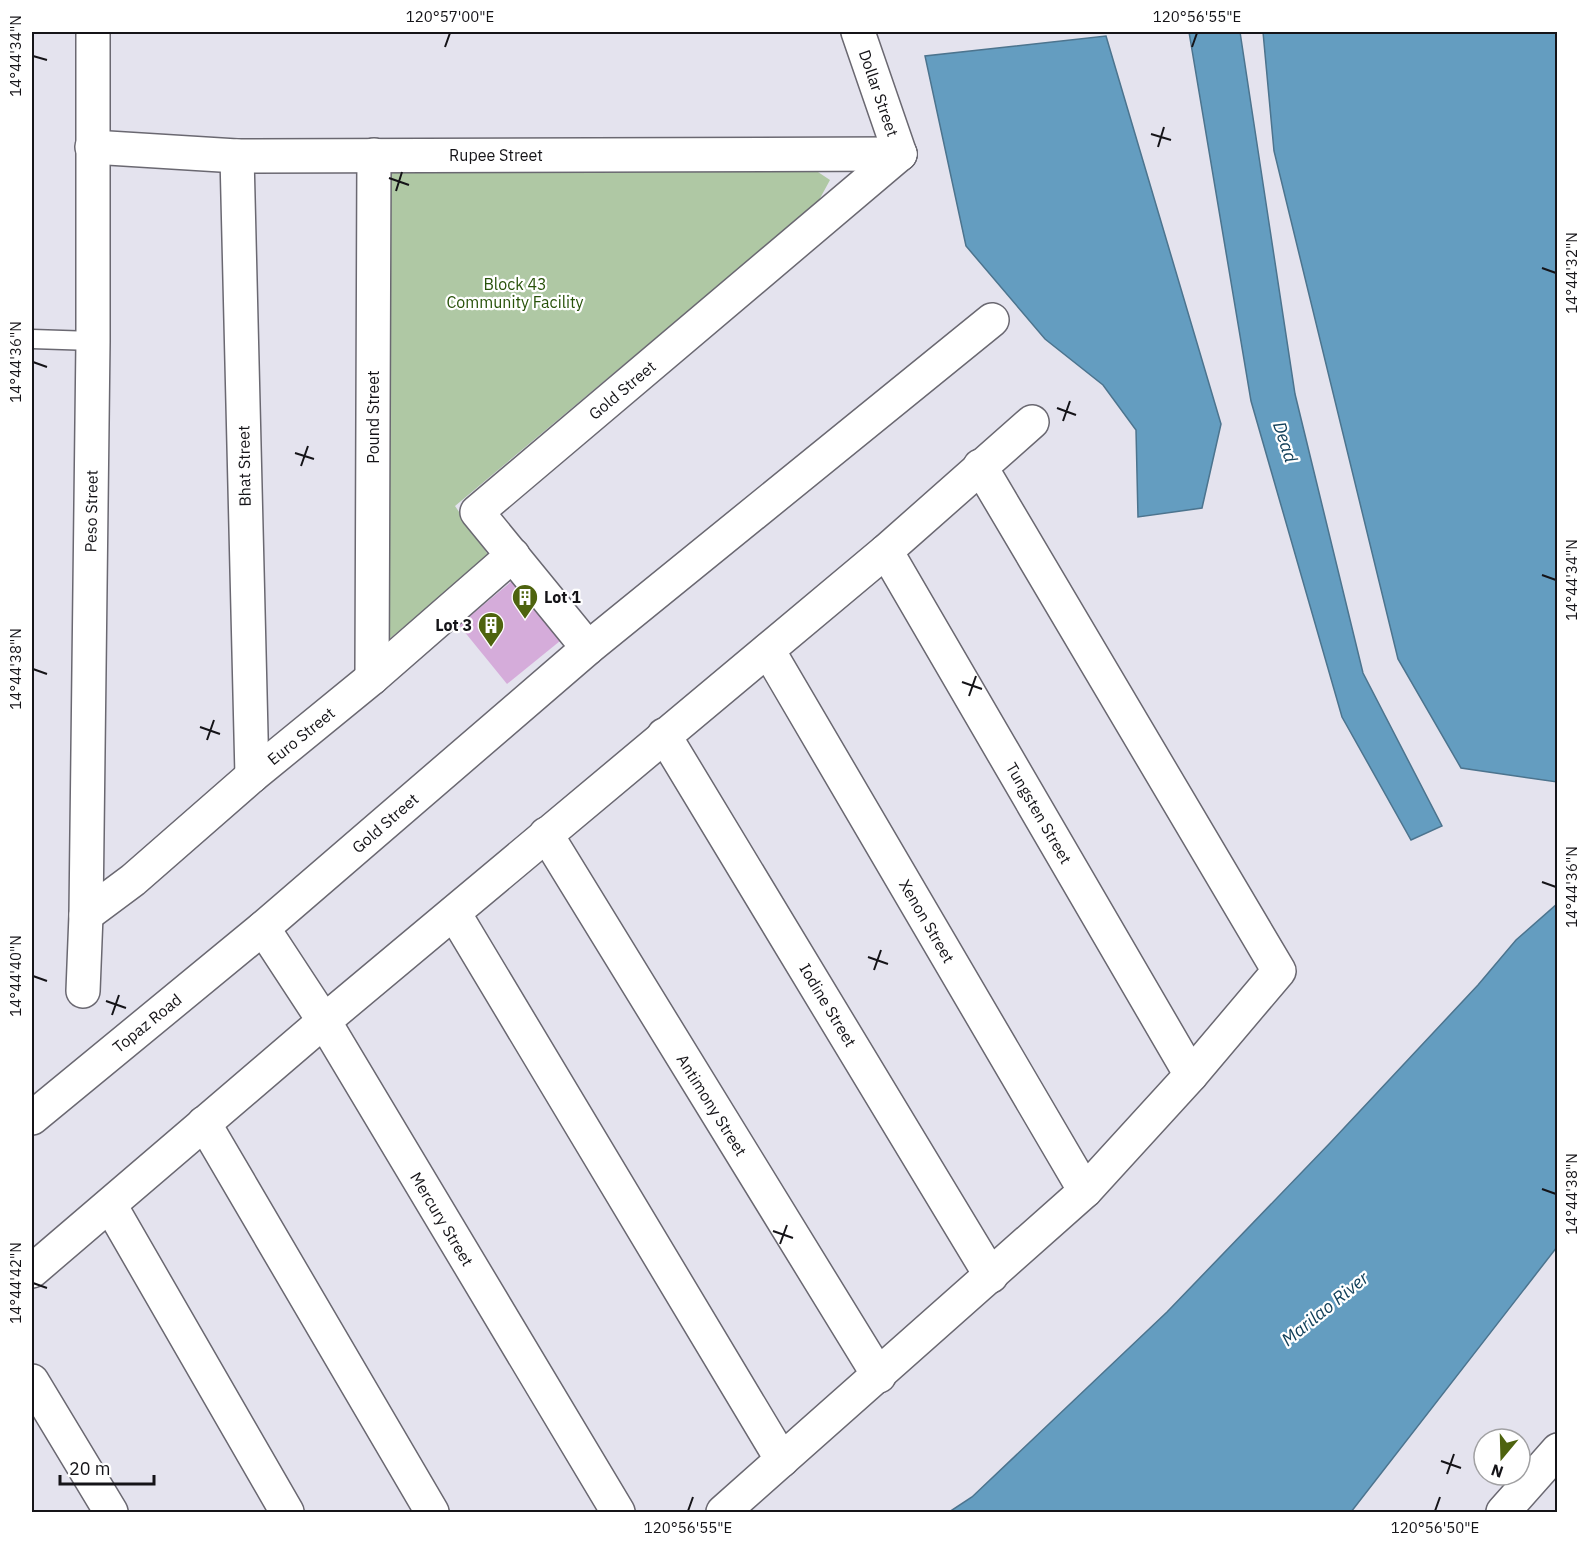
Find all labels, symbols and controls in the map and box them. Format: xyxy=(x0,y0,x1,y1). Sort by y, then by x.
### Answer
text: 120°57'00"E xyxy=(406,7,494,26)
text: 120°56'55"E xyxy=(1153,7,1241,26)
text: 14°44'34"N xyxy=(6,15,25,97)
street label: Dollar Street xyxy=(855,47,903,139)
street label: Rupee Street xyxy=(449,145,543,165)
text: 14°44'32"N xyxy=(1562,232,1581,314)
park label: Block 43 Community Facility xyxy=(446,274,584,312)
text: 14°44'36"N xyxy=(6,321,25,403)
street label: Gold Street xyxy=(584,356,660,424)
street label: Pound Street xyxy=(363,370,383,464)
water label: Dead xyxy=(1268,418,1303,466)
street label: Bhat Street xyxy=(233,425,255,507)
street label: Peso Street xyxy=(80,470,102,552)
text: 14°44'34"N xyxy=(1562,539,1581,621)
building icon: Lot 1 xyxy=(510,582,540,620)
place label: Lot 1 xyxy=(544,587,581,607)
building icon: Lot 3 xyxy=(476,610,506,648)
place label: Lot 3 xyxy=(435,615,472,635)
text: 14°44'38"N xyxy=(6,628,25,710)
street label: Euro Street xyxy=(263,703,339,769)
street label: Tungsten Street xyxy=(1002,759,1076,867)
street label: Gold Street xyxy=(348,789,422,857)
text: 14°44'36"N xyxy=(1562,846,1581,928)
street label: Xenon Street xyxy=(895,876,959,966)
text: 14°44'40"N xyxy=(6,935,25,1017)
street label: Iodine Street xyxy=(795,960,861,1050)
street label: Topaz Road xyxy=(108,989,186,1057)
street label: Antimony Street xyxy=(673,1050,751,1160)
text: 14°44'38"N xyxy=(1562,1153,1581,1235)
street label: Mercury Street xyxy=(406,1168,478,1270)
text: 14°44'42"N xyxy=(6,1242,25,1324)
water label: Marilao River xyxy=(1276,1266,1373,1351)
north arrow xyxy=(1472,1427,1532,1487)
scale bar xyxy=(60,1448,154,1486)
text: 20 m xyxy=(69,1457,111,1480)
text: N xyxy=(1488,1460,1506,1483)
text: 120°56'55"E xyxy=(644,1518,732,1537)
text: 120°56'50"E xyxy=(1391,1518,1479,1537)

